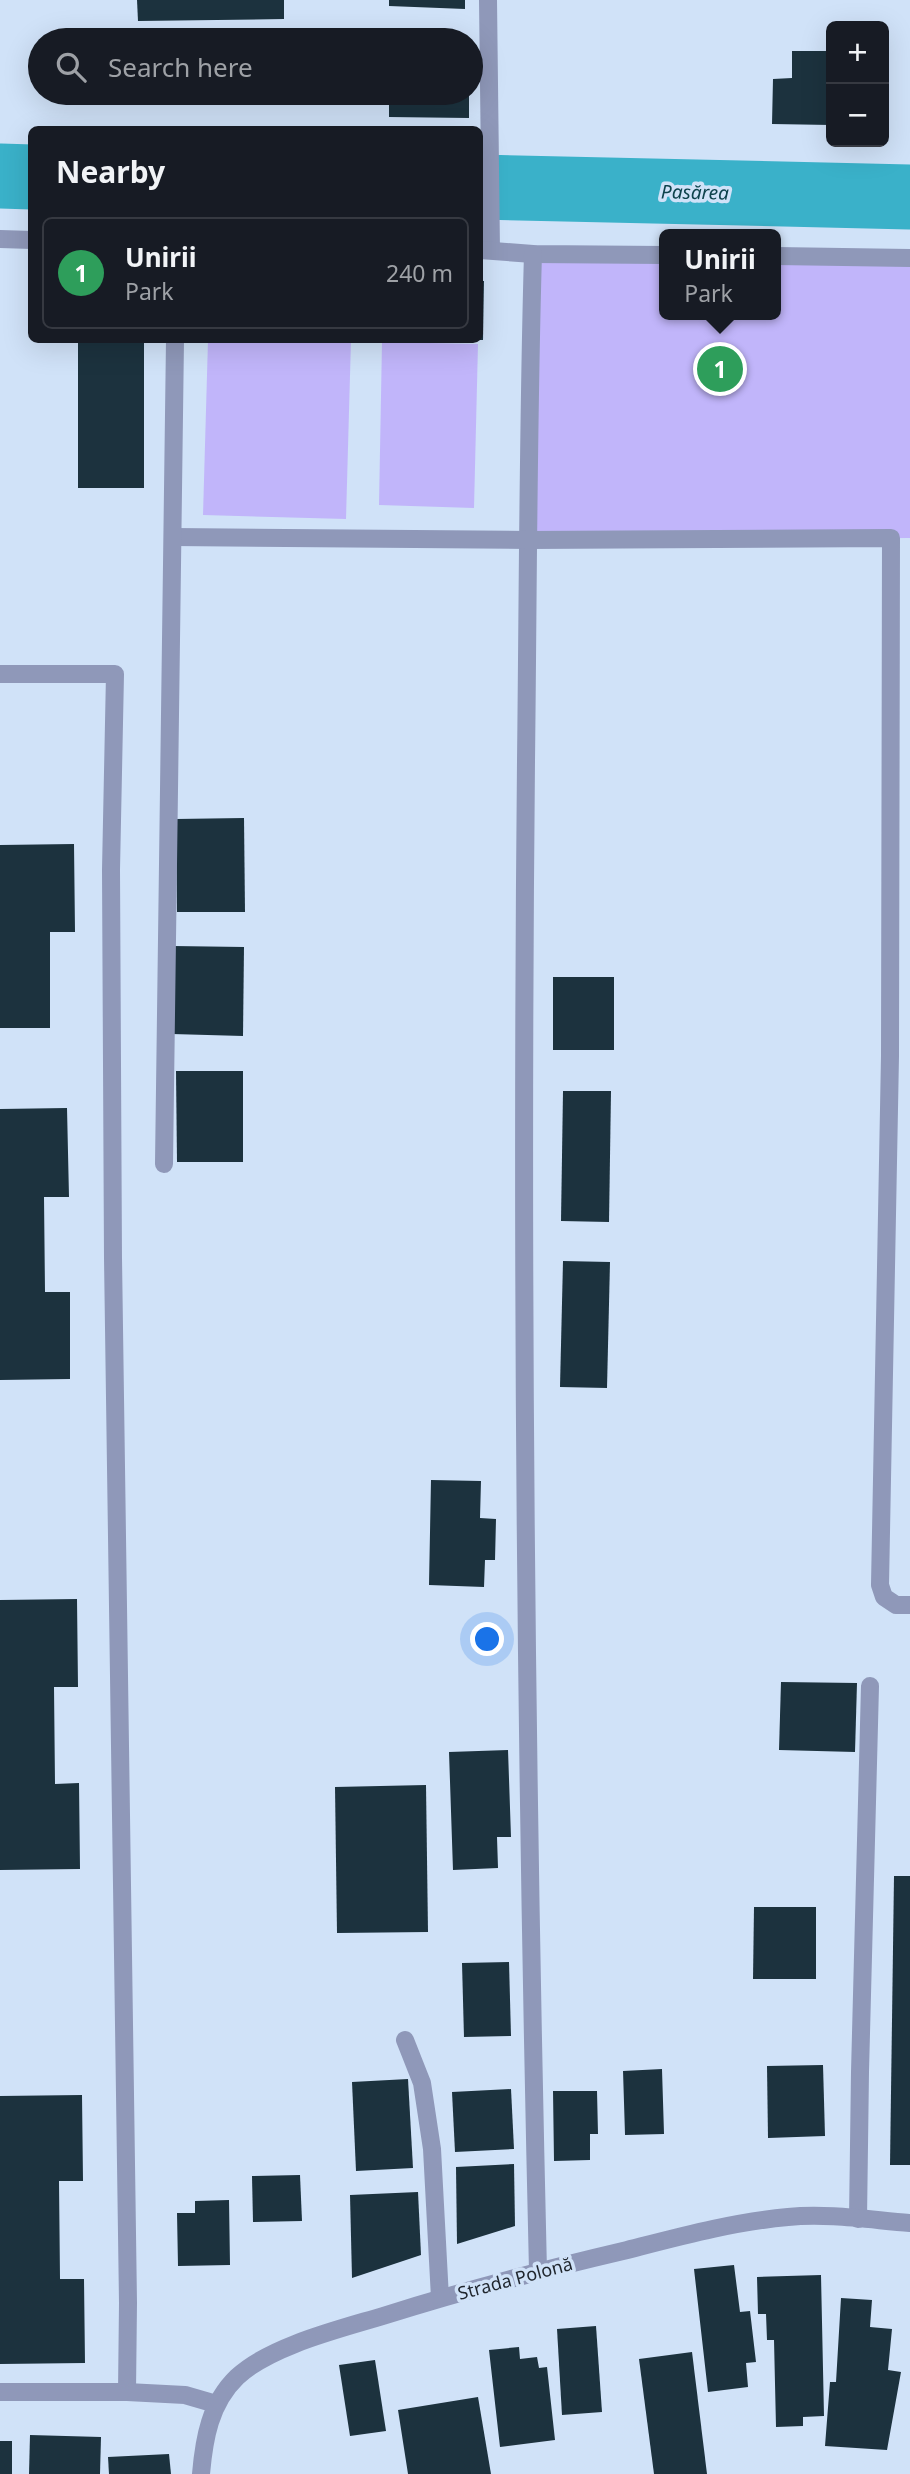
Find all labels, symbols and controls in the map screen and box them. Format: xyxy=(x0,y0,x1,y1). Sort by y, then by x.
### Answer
map controls xyxy=(826,21,889,147)
button: + xyxy=(826,21,889,84)
search box xyxy=(28,28,483,105)
icon: search xyxy=(52,48,90,86)
text: Search here xyxy=(108,49,253,85)
button: − xyxy=(826,84,889,147)
text: Nearby xyxy=(56,151,165,192)
water label: Pasărea xyxy=(661,178,729,206)
popup xyxy=(659,229,781,320)
text: Unirii xyxy=(125,239,197,275)
text: Unirii xyxy=(684,241,756,277)
text: 1 xyxy=(74,257,88,289)
text: 240 m xyxy=(386,257,453,289)
text: Park xyxy=(125,275,174,307)
text: Park xyxy=(684,277,733,309)
pin: 1 xyxy=(697,343,743,395)
your location xyxy=(470,1622,504,1656)
street label: Strada Polonă xyxy=(455,2251,575,2305)

